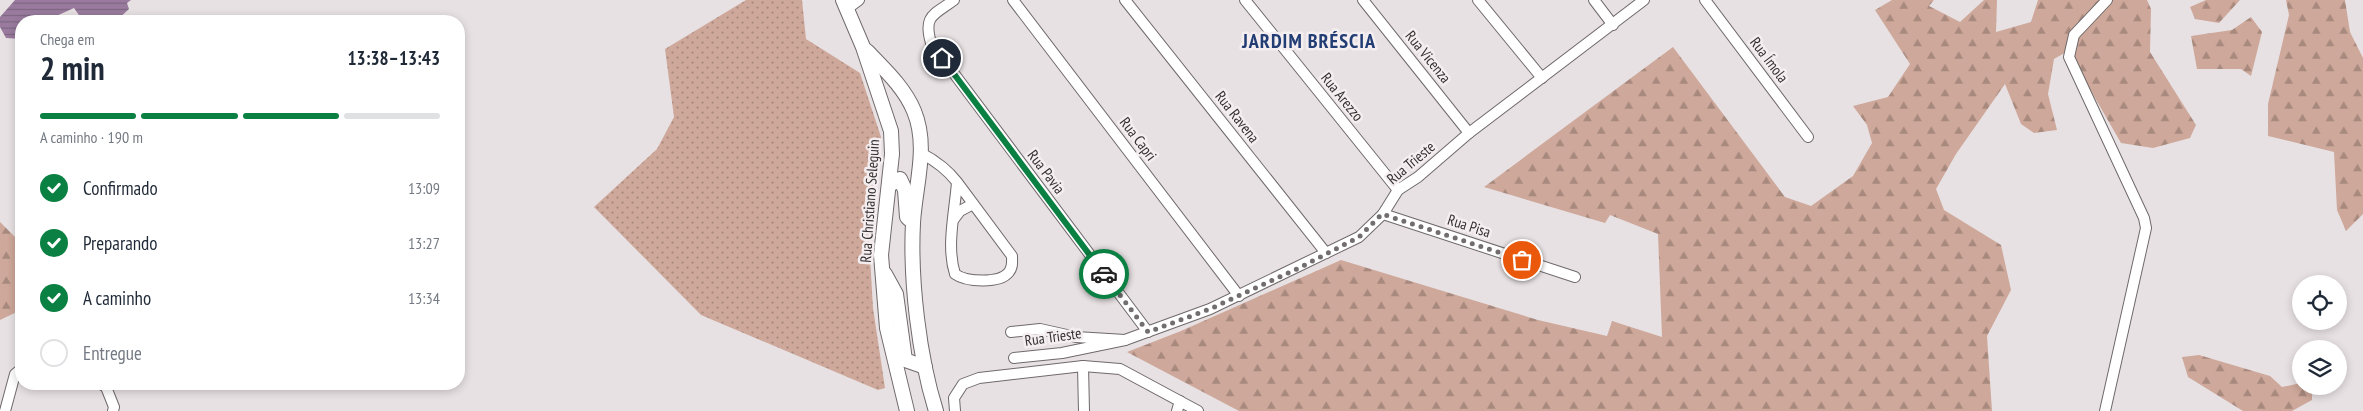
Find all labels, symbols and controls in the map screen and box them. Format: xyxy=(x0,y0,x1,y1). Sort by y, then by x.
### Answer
street label: Rua Vicenza xyxy=(1401,27,1455,87)
district label: JARDIM BRÉSCIA xyxy=(1241,28,1376,54)
text: Chega em xyxy=(40,29,95,49)
street label: Rua Ímola xyxy=(1746,33,1793,86)
pin xyxy=(921,37,963,79)
icon: home xyxy=(928,44,956,72)
text: 13:38–13:43 xyxy=(347,46,440,70)
text: 2 min xyxy=(40,47,105,89)
street label: Rua Arezzo xyxy=(1317,69,1368,125)
street label: Rua Ravena xyxy=(1211,87,1264,146)
street label: Rua Capri xyxy=(1116,113,1161,164)
text: A caminho · 190 m xyxy=(40,127,143,147)
street label: Rua Trieste xyxy=(1383,137,1439,188)
street label: Rua Christiano Seleguin xyxy=(856,139,883,263)
street label: Rua Pavia xyxy=(1024,146,1069,198)
icon: check xyxy=(40,174,68,202)
text: Confirmado xyxy=(83,176,158,200)
text: 13:09 xyxy=(408,178,440,198)
street label: Rua Pisa xyxy=(1445,210,1493,241)
icon: check xyxy=(40,229,68,257)
text: Preparando xyxy=(83,231,158,255)
text: 13:27 xyxy=(408,233,440,253)
pin xyxy=(1501,239,1543,281)
icon: bag xyxy=(1508,246,1536,274)
courier xyxy=(1079,249,1129,299)
icon: car xyxy=(1090,260,1118,288)
map controls xyxy=(2292,275,2347,395)
button: locate xyxy=(2292,275,2347,330)
icon: check xyxy=(40,284,68,312)
text: A caminho xyxy=(83,286,151,310)
text: 13:34 xyxy=(408,288,440,308)
street label: Rua Trieste xyxy=(1024,323,1082,350)
button: layers xyxy=(2292,340,2347,395)
text: Entregue xyxy=(83,341,142,365)

